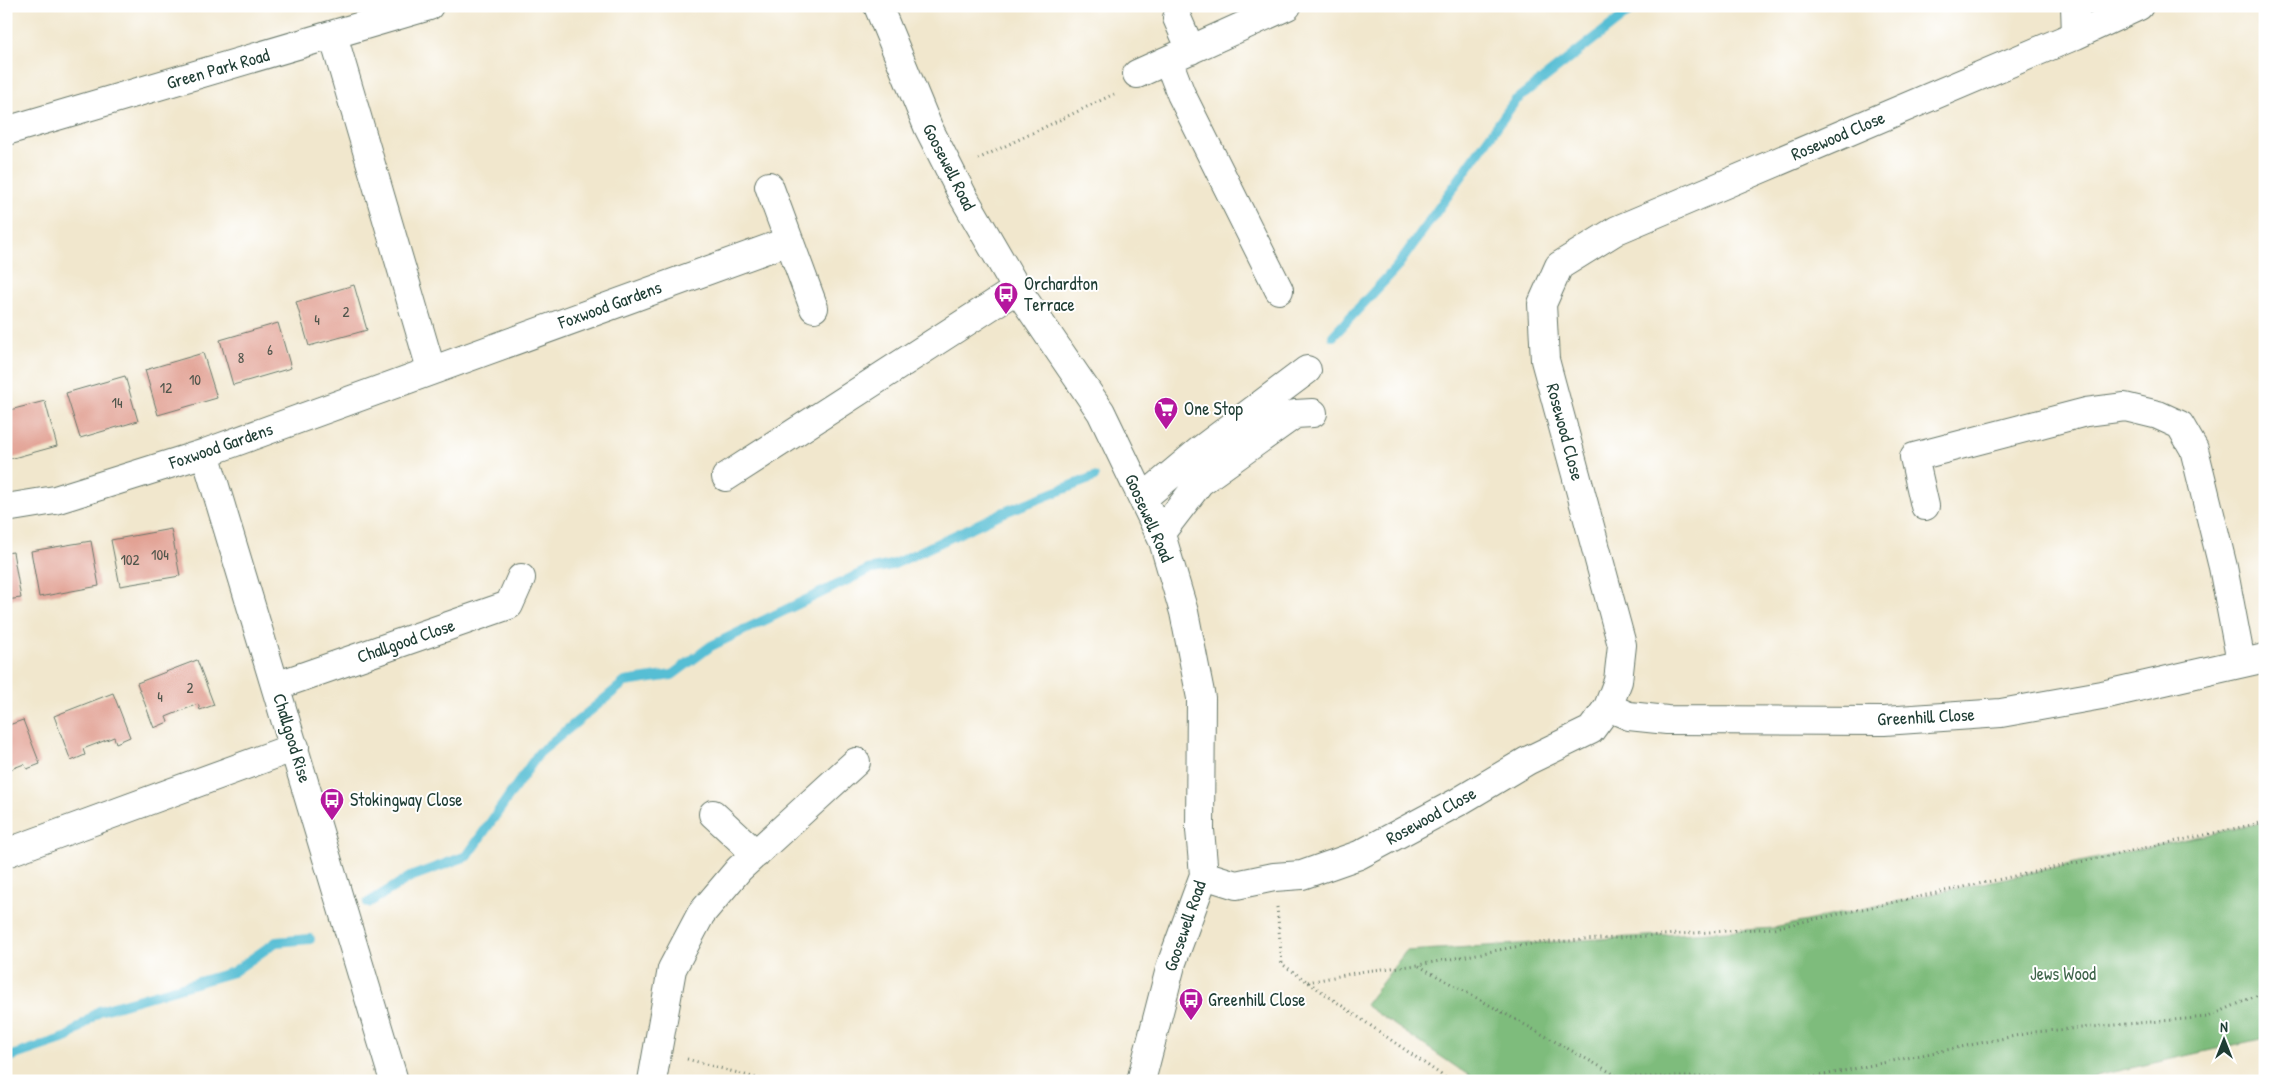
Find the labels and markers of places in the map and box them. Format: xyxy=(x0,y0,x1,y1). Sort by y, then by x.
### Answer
place label: Orchardton Terrace xyxy=(1024,271,1098,317)
bus stop icon: Orchardton Terrace xyxy=(993,281,1019,315)
supermarket icon: One Stop xyxy=(1153,396,1179,430)
place label: One Stop xyxy=(1184,396,1243,421)
bus stop icon: Stokingway Close xyxy=(319,787,345,821)
place label: Stokingway Close xyxy=(350,787,463,812)
bus stop icon: Greenhill Close xyxy=(1178,987,1204,1021)
place label: Greenhill Close xyxy=(1208,987,1306,1012)

